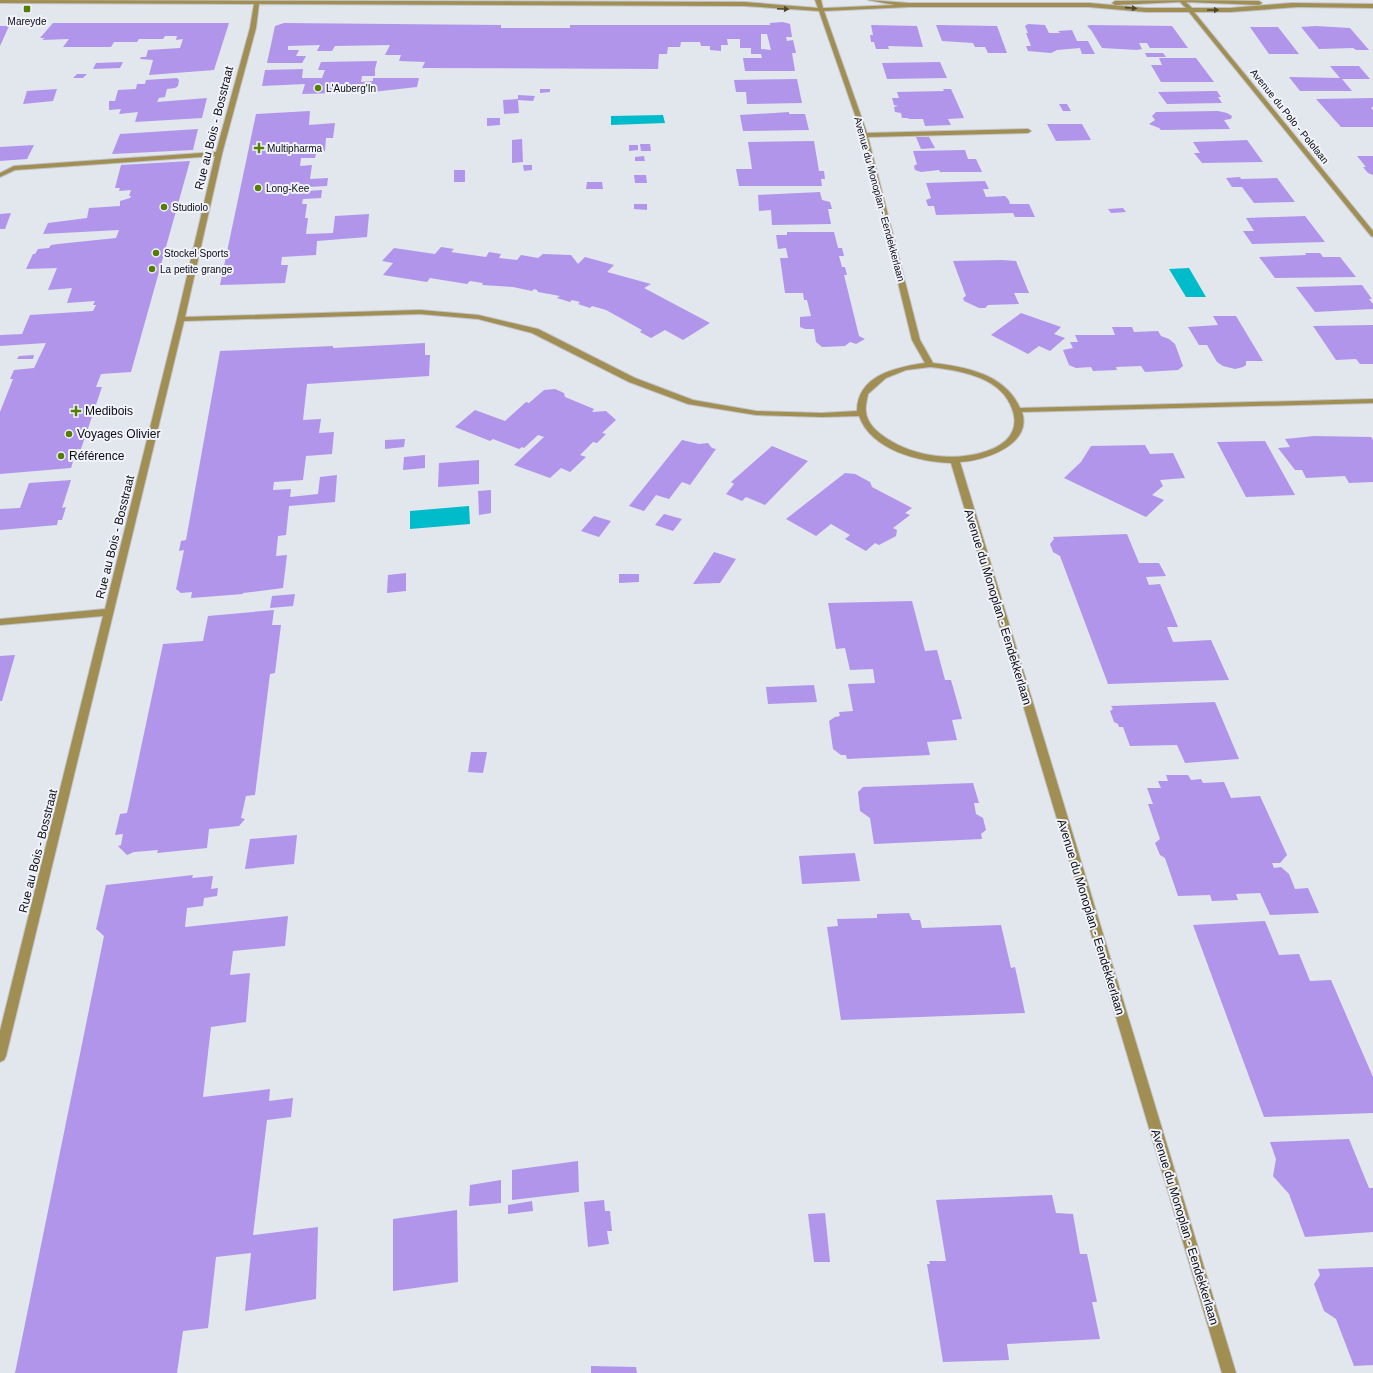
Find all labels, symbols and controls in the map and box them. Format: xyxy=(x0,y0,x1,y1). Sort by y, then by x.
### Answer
marker: Mareyde xyxy=(22,4,32,14)
one-way arrow xyxy=(777,5,789,12)
one-way arrow xyxy=(1125,5,1137,12)
one-way arrow xyxy=(1207,7,1220,13)
place label: Mareyde xyxy=(8,16,47,27)
street label: Rue au Bois - Bosstraat xyxy=(192,64,236,191)
street label: Avenue du Polo - Pololaan xyxy=(1248,67,1331,166)
marker: L'Auberg'In xyxy=(313,83,323,93)
place label: L'Auberg'In xyxy=(326,83,376,94)
street label: Avenue du Monoplan - Eendekkerlaan xyxy=(852,116,907,283)
marker: Multipharma xyxy=(254,143,264,153)
place label: Multipharma xyxy=(267,143,322,154)
marker: Long-Kee xyxy=(253,183,263,193)
place label: Long-Kee xyxy=(266,183,310,194)
marker: Studiolo xyxy=(159,202,169,212)
place label: Studiolo xyxy=(172,202,209,213)
marker: Stockel Sports xyxy=(151,248,161,258)
place label: Stockel Sports xyxy=(164,248,228,259)
marker: La petite grange xyxy=(147,264,157,274)
place label: La petite grange xyxy=(160,264,233,275)
place label: Medibois xyxy=(85,404,133,418)
marker: Medibois xyxy=(70,405,82,417)
place label: Voyages Olivier xyxy=(77,427,160,441)
marker: Voyages Olivier xyxy=(64,429,74,439)
place label: Référence xyxy=(69,449,125,463)
marker: Référence xyxy=(56,451,66,461)
street label: Rue au Bois - Bosstraat xyxy=(93,473,137,600)
street label: Avenue du Monoplan - Eendekkerlaan xyxy=(961,507,1035,707)
street label: Rue au Bois - Bosstraat xyxy=(16,787,60,914)
street label: Avenue du Monoplan - Eendekkerlaan xyxy=(1054,817,1128,1017)
street label: Avenue du Monoplan - Eendekkerlaan xyxy=(1148,1127,1222,1327)

